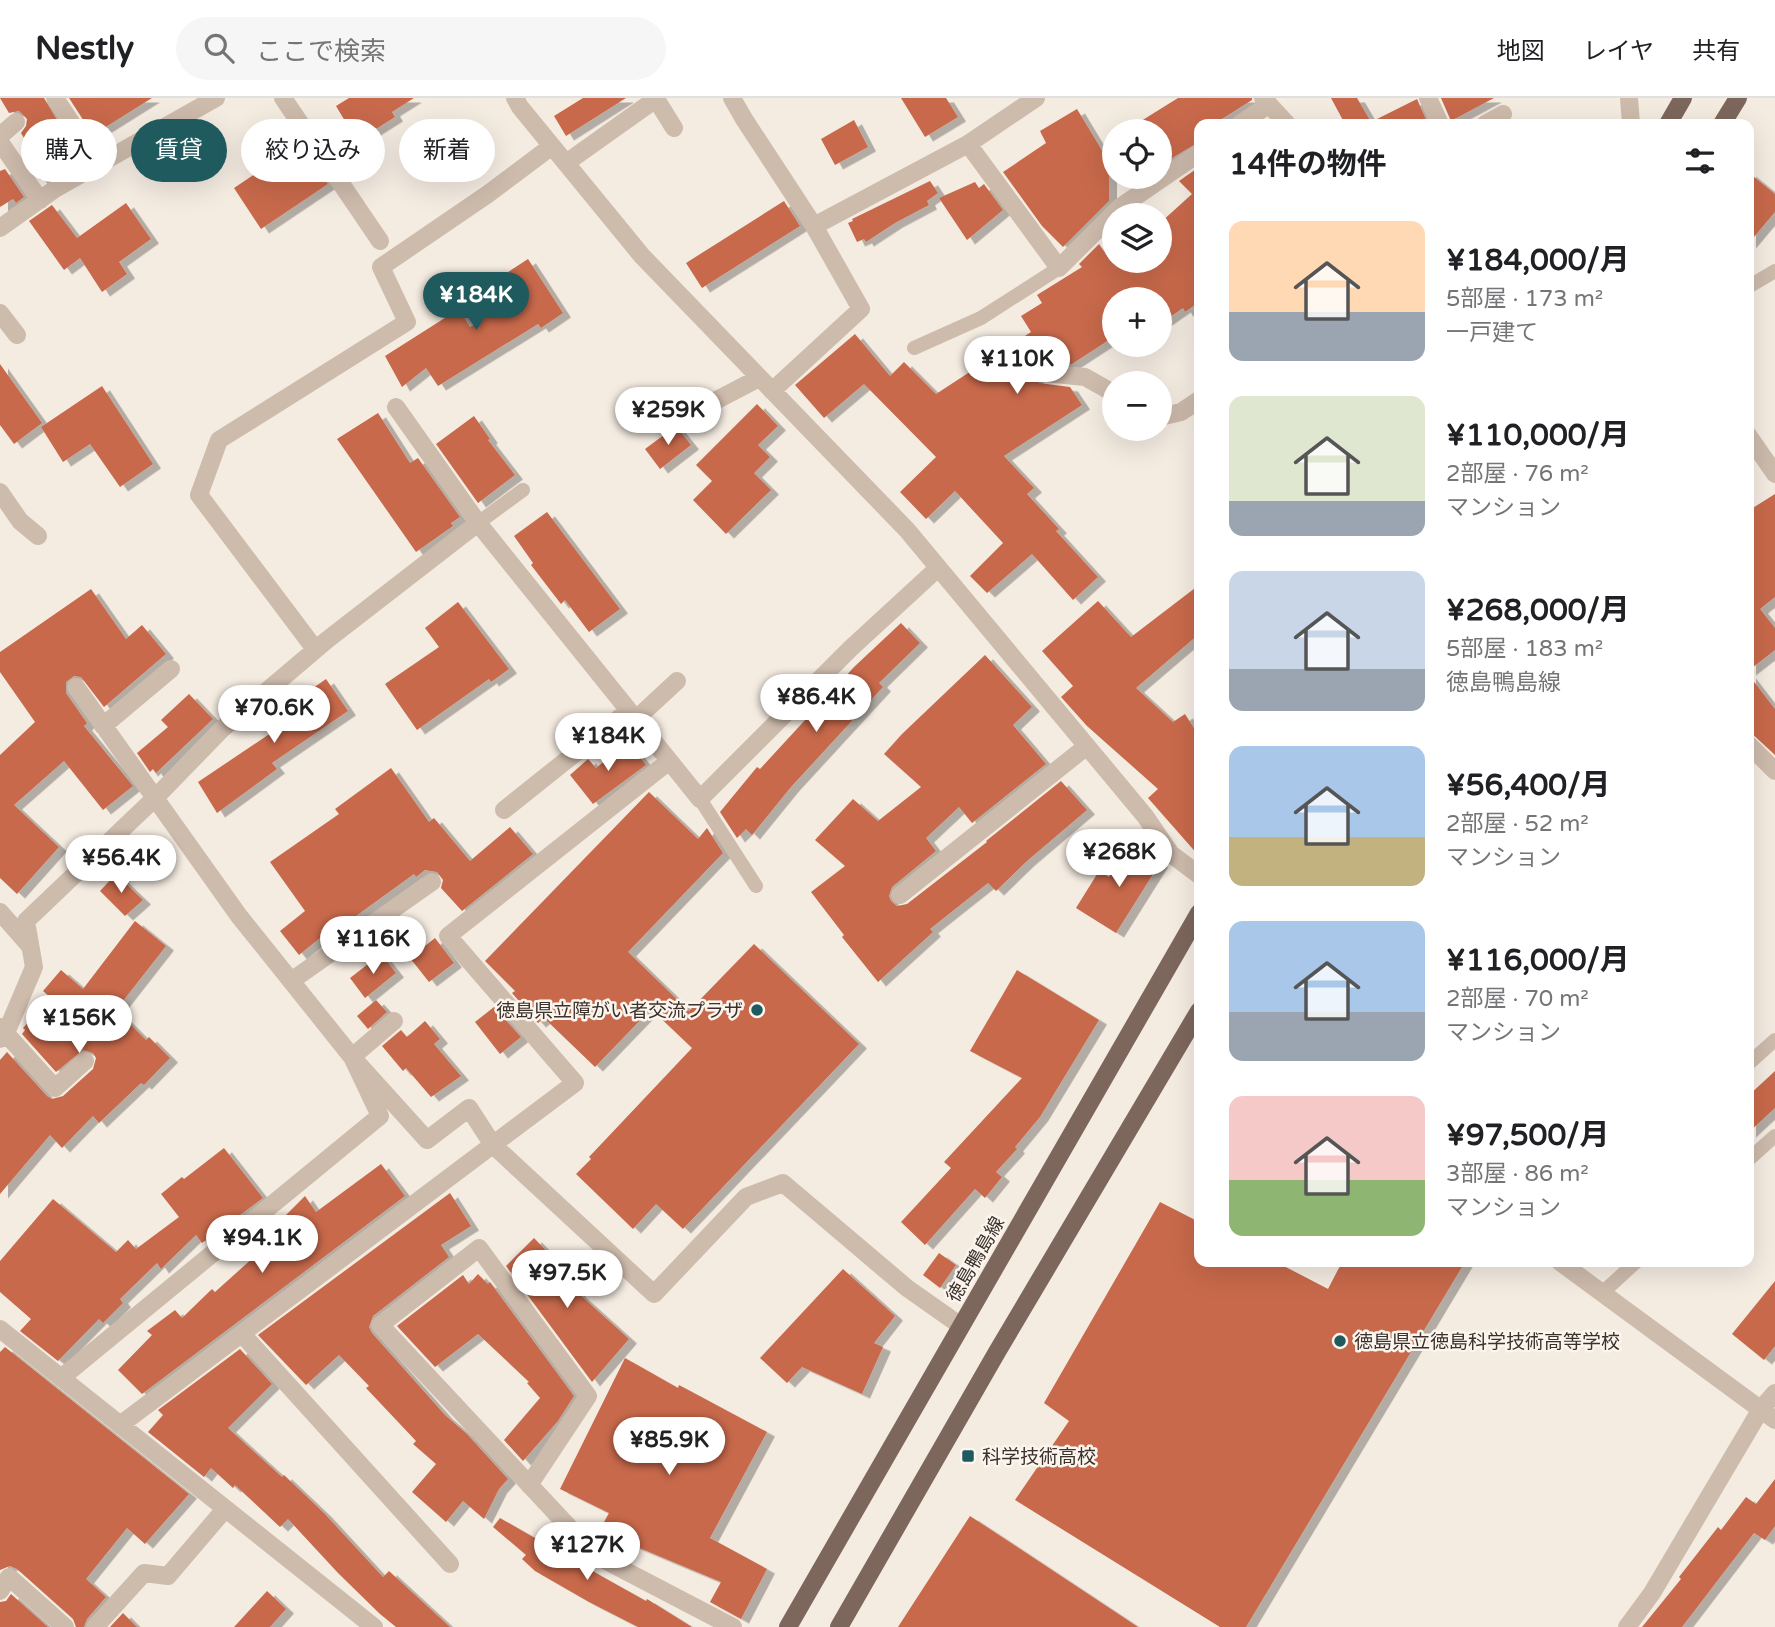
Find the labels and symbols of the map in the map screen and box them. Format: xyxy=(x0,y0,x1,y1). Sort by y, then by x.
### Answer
pin: ¥184K xyxy=(427,272,525,332)
pin: ¥110K xyxy=(968,336,1066,396)
pin: ¥259K xyxy=(619,388,717,447)
pin: ¥86.4K xyxy=(759,674,873,734)
pin: ¥70.6K xyxy=(217,686,331,745)
pin: ¥184K xyxy=(559,714,657,773)
pin: ¥268K xyxy=(1070,830,1168,889)
pin: ¥56.4K xyxy=(64,836,178,895)
pin: ¥116K xyxy=(324,916,422,976)
pin: ¥156K xyxy=(30,996,128,1055)
place label: 徳島県立障がい者交流プラザ xyxy=(496,1000,743,1022)
marker: 徳島県立障がい者交流プラザ xyxy=(749,1002,765,1018)
street label: 徳島鴨島線 xyxy=(943,1213,1009,1306)
pin: ¥94.1K xyxy=(205,1216,319,1275)
pin: ¥97.5K xyxy=(510,1250,624,1310)
place label: 徳島県立徳島科学技術高等学校 xyxy=(1354,1331,1620,1353)
marker: 徳島県立徳島科学技術高等学校 xyxy=(1332,1333,1348,1349)
pin: ¥85.9K xyxy=(612,1418,726,1477)
place label: 科学技術高校 xyxy=(982,1446,1096,1468)
marker: 科学技術高校 xyxy=(960,1448,976,1464)
pin: ¥127K xyxy=(538,1522,636,1582)

